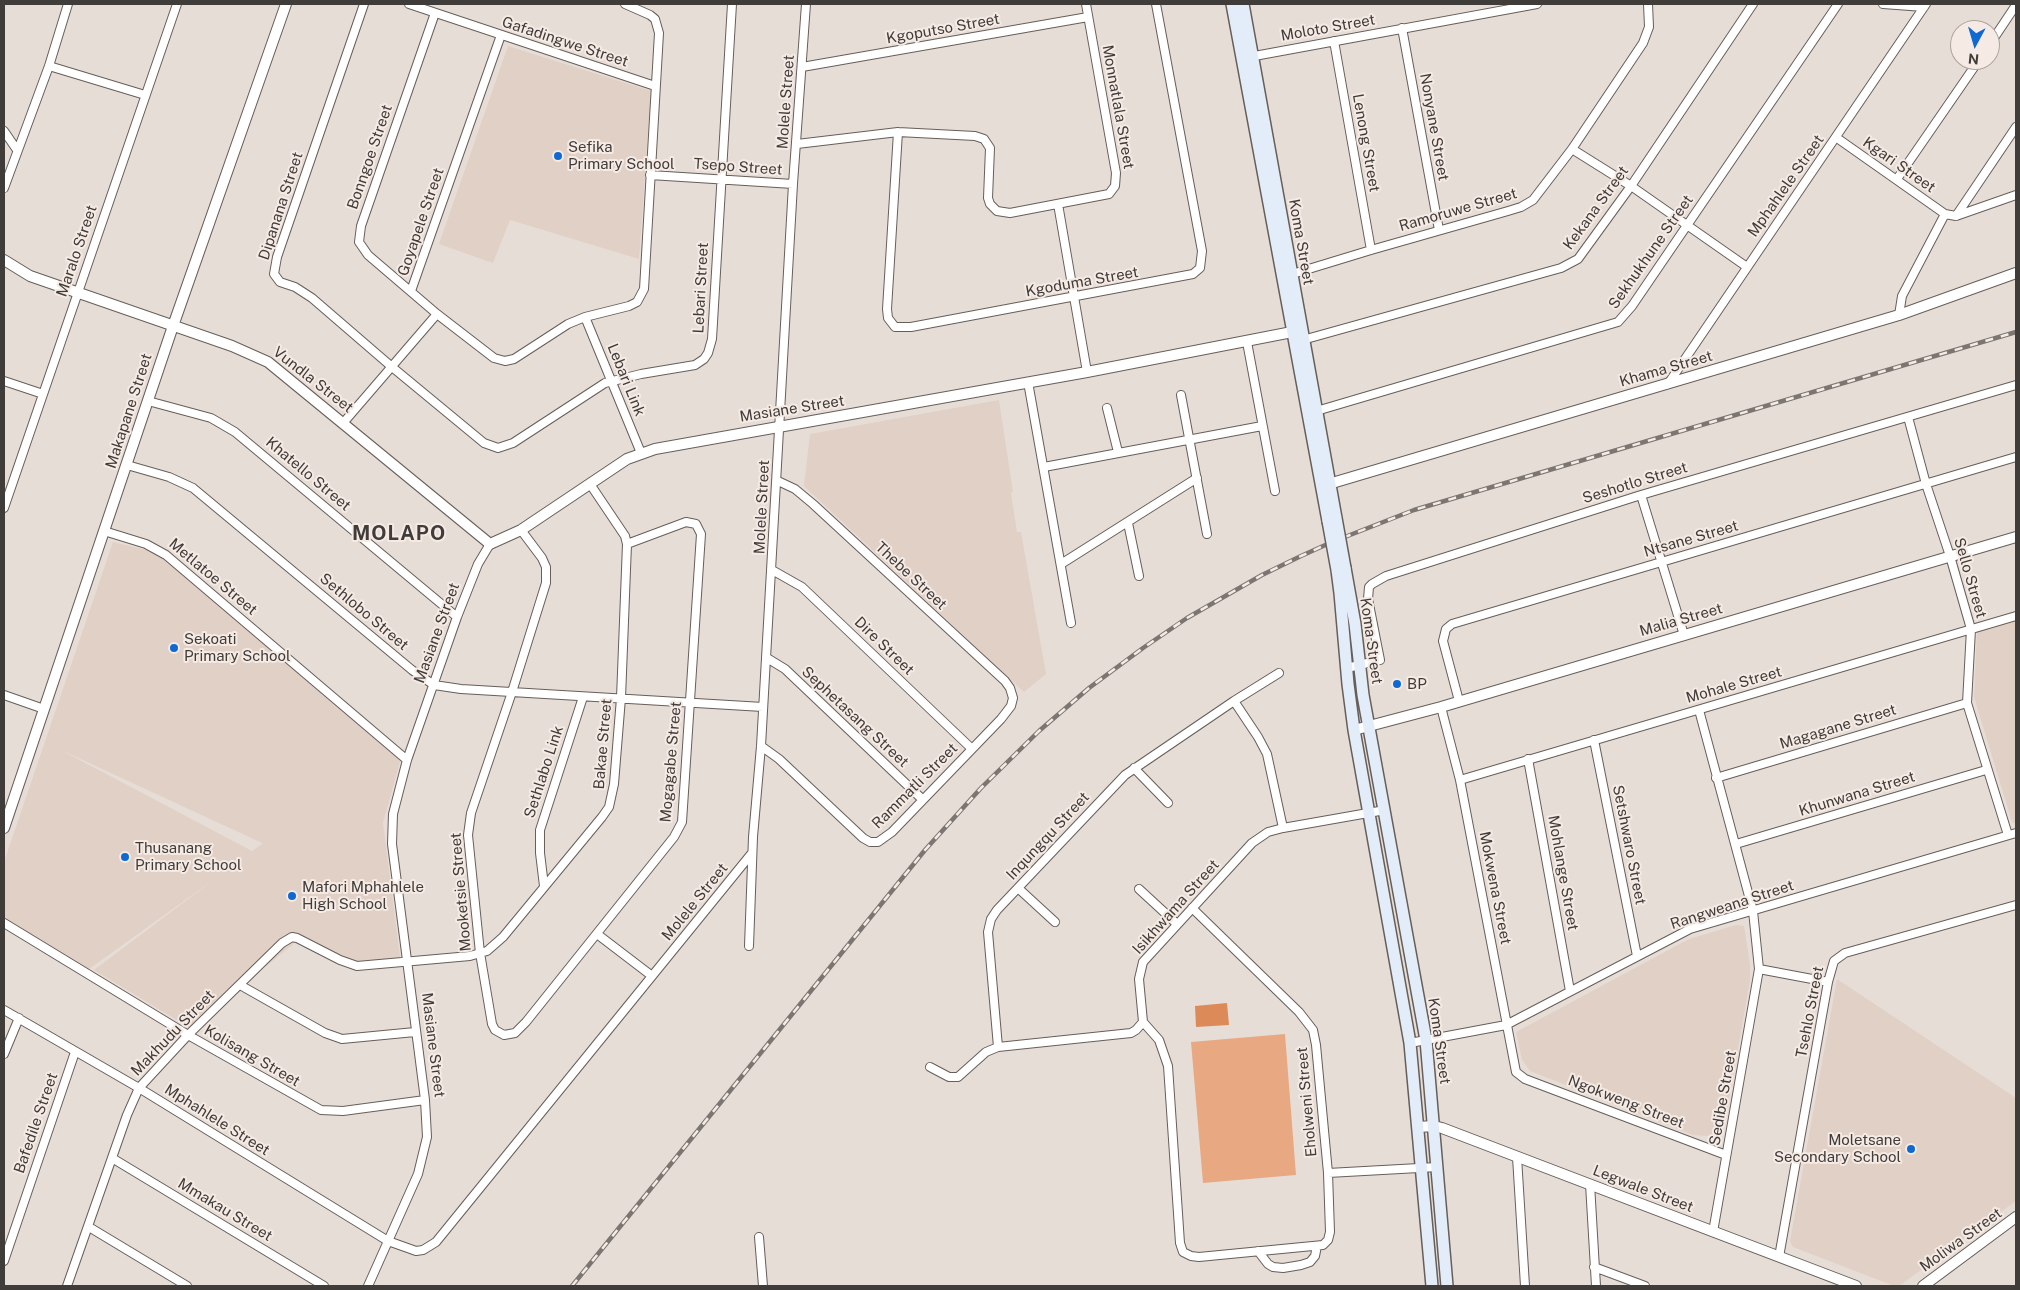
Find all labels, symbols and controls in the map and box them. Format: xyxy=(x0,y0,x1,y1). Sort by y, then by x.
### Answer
street label: Kgoputso Street xyxy=(885,10,1001,48)
street label: Moloto Street xyxy=(1279,11,1377,45)
street label: Gafadingwe Street xyxy=(500,13,630,71)
north arrow xyxy=(1950,20,2000,70)
street label: Monnatlala Street xyxy=(1098,44,1138,170)
text: N xyxy=(1967,50,1980,67)
street label: Molele Street xyxy=(774,54,798,150)
street label: Nonyane Street xyxy=(1416,72,1452,182)
street label: Lenong Street xyxy=(1349,92,1383,194)
street label: Bonngoe Street xyxy=(344,102,396,212)
street label: Mphahlele Street xyxy=(1744,131,1828,241)
street label: Kgari Street xyxy=(1859,133,1939,197)
place label: Sefika Primary School xyxy=(568,138,674,173)
street label: Dipanana Street xyxy=(255,150,307,262)
marker: Sefika Primary School xyxy=(552,150,564,162)
street label: Tsepo Street xyxy=(693,155,783,179)
street label: Kekana Street xyxy=(1560,163,1632,253)
street label: Goyapele Street xyxy=(394,166,448,278)
street label: Ramoruwe Street xyxy=(1397,185,1519,235)
street label: Sekhukhune Street xyxy=(1605,192,1697,312)
street label: Koma Street xyxy=(1285,198,1317,286)
street label: Maralo Street xyxy=(53,203,101,299)
street label: Lebari Street xyxy=(690,242,712,334)
street label: Kgoduma Street xyxy=(1024,263,1140,301)
street label: Lebari Link xyxy=(603,341,649,419)
street label: Vundla Street xyxy=(269,343,357,417)
street label: Khama Street xyxy=(1617,347,1715,391)
street label: Makapane Street xyxy=(102,351,156,471)
street label: Masiane Street xyxy=(738,392,846,426)
street label: Khatello Street xyxy=(262,433,354,515)
street label: Seshotlo Street xyxy=(1580,458,1690,508)
street label: Molele Street xyxy=(751,459,773,555)
street label: Ntsane Street xyxy=(1642,517,1740,561)
district label: MOLAPO xyxy=(351,522,447,546)
street label: Metlatoe Street xyxy=(165,535,261,619)
street label: Sello Street xyxy=(1950,536,1990,620)
street label: Thebe Street xyxy=(872,538,950,614)
street label: Sethlobo Street xyxy=(316,570,412,654)
street label: Masiane Street xyxy=(410,580,464,686)
street label: Koma Street xyxy=(1356,597,1386,685)
street label: Malia Street xyxy=(1637,600,1725,640)
street label: Dire Street xyxy=(850,613,918,679)
place label: Sekoati Primary School xyxy=(184,630,290,665)
marker: Sekoati Primary School xyxy=(168,642,180,654)
street label: Sephetasang Street xyxy=(798,663,912,771)
street label: Mohale Street xyxy=(1684,663,1784,707)
place label: BP xyxy=(1407,675,1427,693)
marker: BP xyxy=(1391,678,1403,690)
street label: Bakae Street xyxy=(590,698,616,790)
street label: Mogagabe Street xyxy=(657,701,685,823)
street label: Magagane Street xyxy=(1778,701,1898,753)
street label: Sethlabo Link xyxy=(521,724,567,820)
street label: Rammatli Street xyxy=(868,739,962,833)
street label: Khunwana Street xyxy=(1797,768,1917,820)
street label: Setshwaro Street xyxy=(1609,784,1649,906)
street label: Inqungqu Street xyxy=(1003,788,1093,884)
street label: Mohlange Street xyxy=(1544,814,1582,932)
street label: Mokwena Street xyxy=(1475,830,1515,946)
street label: Mooketsie Street xyxy=(447,832,475,952)
place label: Thusanang Primary School xyxy=(135,839,241,874)
marker: Thusanang Primary School xyxy=(119,851,131,863)
street label: Isikhwama Street xyxy=(1129,856,1223,958)
street label: Molele Street xyxy=(658,860,732,944)
street label: Rangweana Street xyxy=(1668,877,1796,933)
place label: Mafori Mphahlele High School xyxy=(302,878,424,913)
marker: Mafori Mphahlele High School xyxy=(286,890,298,902)
street label: Tsehlo Street xyxy=(1792,965,1828,1059)
street label: Makhudu Street xyxy=(127,986,219,1080)
street label: Masiane Street xyxy=(418,991,448,1099)
street label: Koma Street xyxy=(1424,997,1454,1085)
street label: Kolisang Street xyxy=(201,1021,303,1091)
street label: Eholweni Street xyxy=(1293,1046,1321,1158)
street label: Sedibe Street xyxy=(1706,1049,1740,1147)
street label: Bafedile Street xyxy=(10,1070,62,1176)
street label: Ngokweng Street xyxy=(1565,1072,1687,1132)
street label: Mphahlele Street xyxy=(161,1080,273,1160)
place label: Moletsane Secondary School xyxy=(1774,1131,1901,1166)
marker: Moletsane Secondary School xyxy=(1905,1143,1917,1155)
street label: Legwale Street xyxy=(1590,1162,1696,1216)
street label: Mmakau Street xyxy=(174,1175,276,1245)
street label: Moliwa Street xyxy=(1916,1204,2006,1276)

